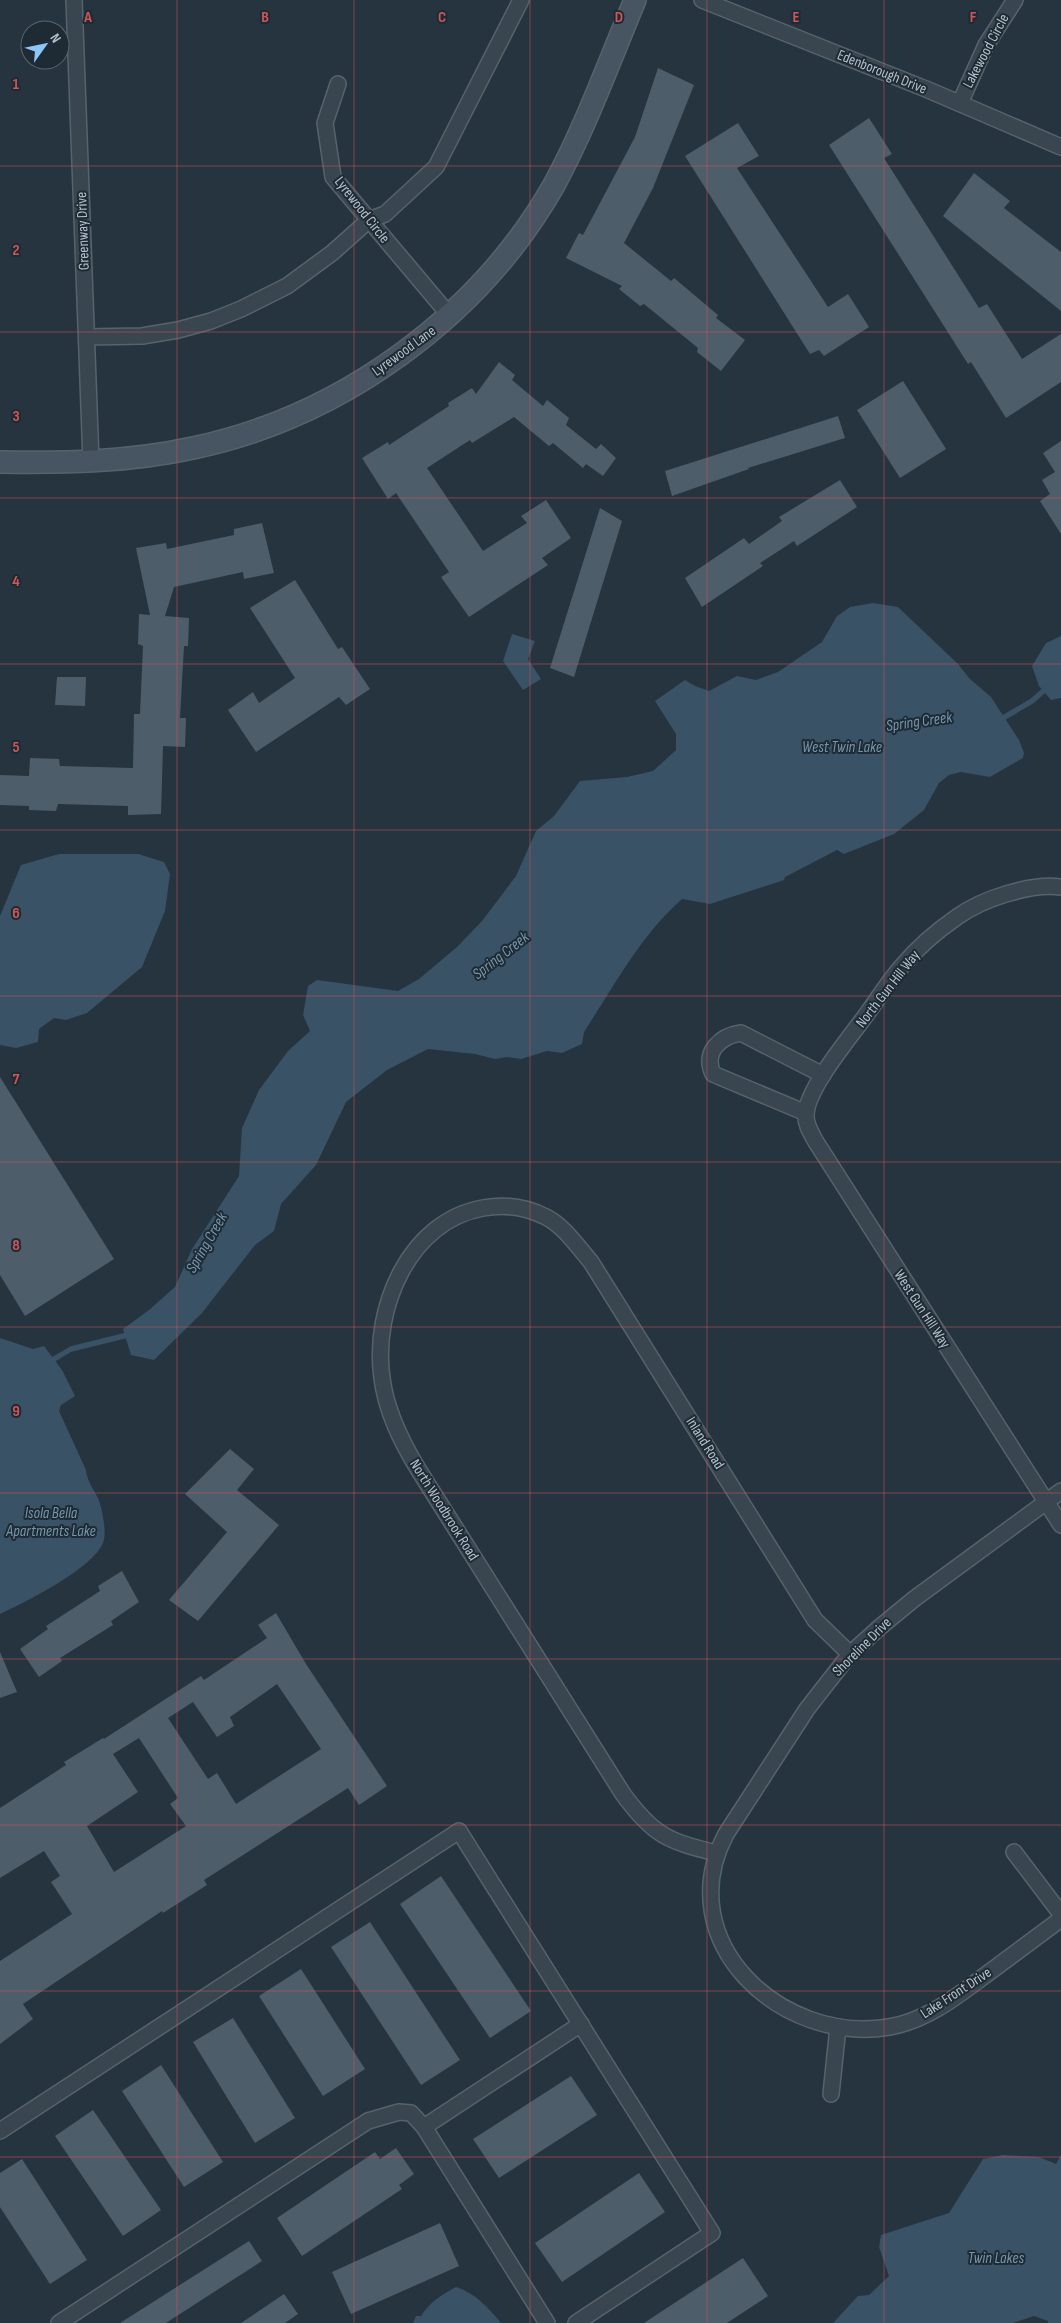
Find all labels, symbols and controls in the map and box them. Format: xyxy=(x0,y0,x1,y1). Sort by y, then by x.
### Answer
text: A xyxy=(83,8,92,27)
text: B xyxy=(261,8,269,27)
text: C xyxy=(438,8,446,27)
text: D xyxy=(615,8,623,27)
text: E xyxy=(793,8,800,27)
text: F xyxy=(970,8,977,27)
street label: Lakewood Circle xyxy=(959,11,1013,91)
north arrow xyxy=(20,20,70,70)
text: N xyxy=(46,30,65,46)
street label: Edenborough Drive xyxy=(834,45,930,99)
text: 1 xyxy=(13,75,20,94)
street label: Lyrewood Circle xyxy=(330,173,394,247)
street label: Greenway Drive xyxy=(72,192,94,270)
text: 2 xyxy=(12,241,20,260)
street label: Lyrewood Lane xyxy=(368,321,440,381)
text: 3 xyxy=(12,407,20,426)
text: 4 xyxy=(12,572,20,591)
water label: Spring Creek xyxy=(885,708,954,736)
text: 5 xyxy=(12,738,20,757)
water label: West Twin Lake xyxy=(802,738,882,757)
text: 6 xyxy=(12,904,20,923)
water label: Spring Creek xyxy=(469,927,534,984)
street label: North Gun Hill Way xyxy=(852,946,924,1032)
text: 7 xyxy=(13,1070,20,1089)
water label: Spring Creek xyxy=(182,1209,232,1277)
text: 8 xyxy=(12,1236,20,1255)
street label: West Gun Hill Way xyxy=(890,1266,955,1352)
text: 9 xyxy=(12,1402,20,1421)
street label: Inland Road xyxy=(682,1413,728,1473)
street label: North Woodbrook Road xyxy=(405,1456,483,1564)
water label: Isola Bella Apartments Lake xyxy=(5,1504,96,1541)
street label: Shoreline Drive xyxy=(828,1613,896,1681)
street label: Lake Front Drive xyxy=(917,1963,995,2023)
water label: Twin Lakes xyxy=(968,2249,1025,2268)

